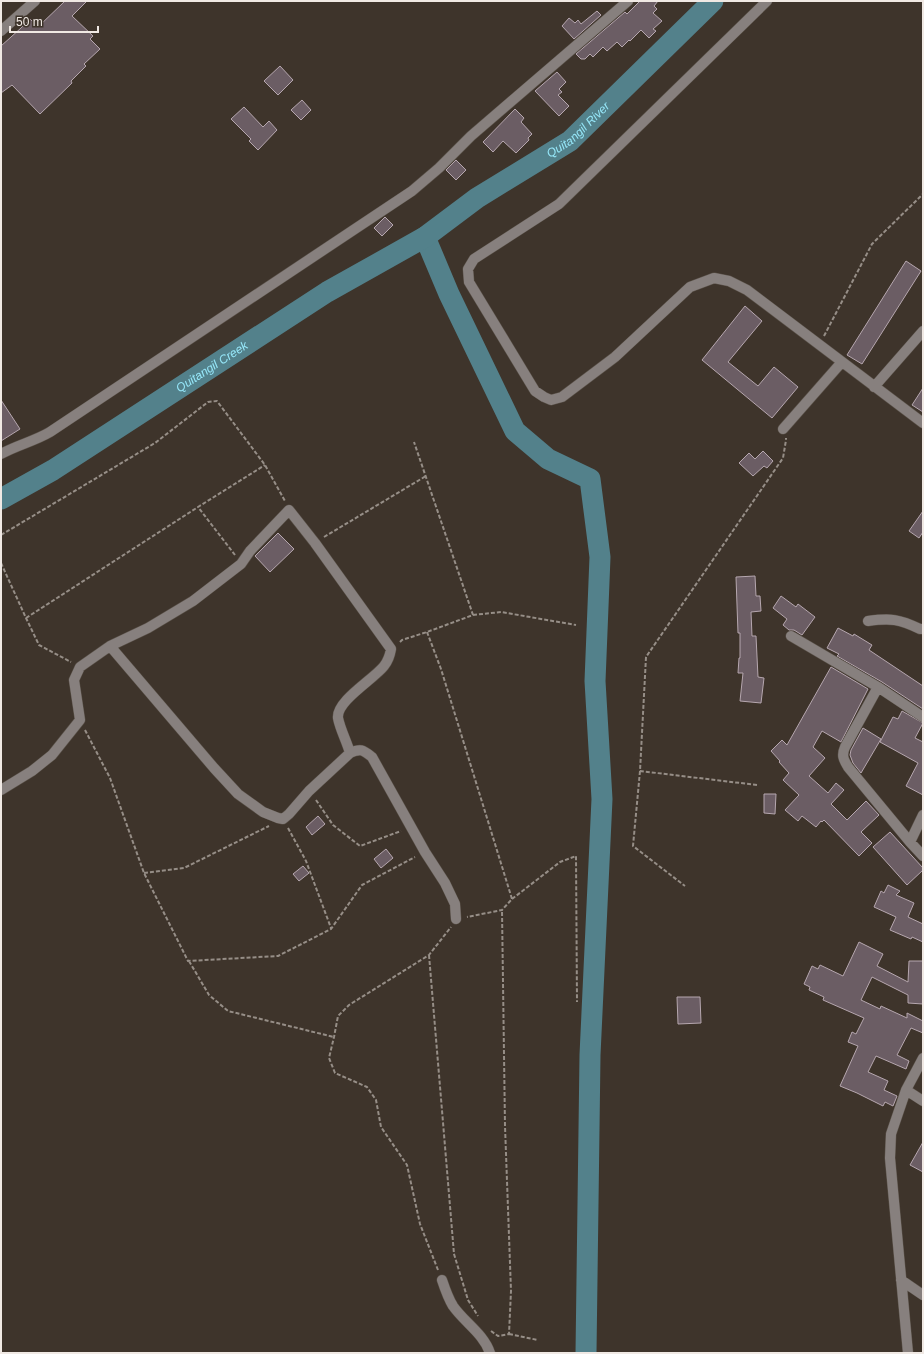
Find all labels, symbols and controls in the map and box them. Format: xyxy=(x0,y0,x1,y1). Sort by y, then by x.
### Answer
scale bar xyxy=(10,8,98,34)
text: 50 m xyxy=(16,15,43,29)
water label: Quitangil River xyxy=(544,98,613,161)
water label: Quitangil Creek xyxy=(173,338,251,395)

